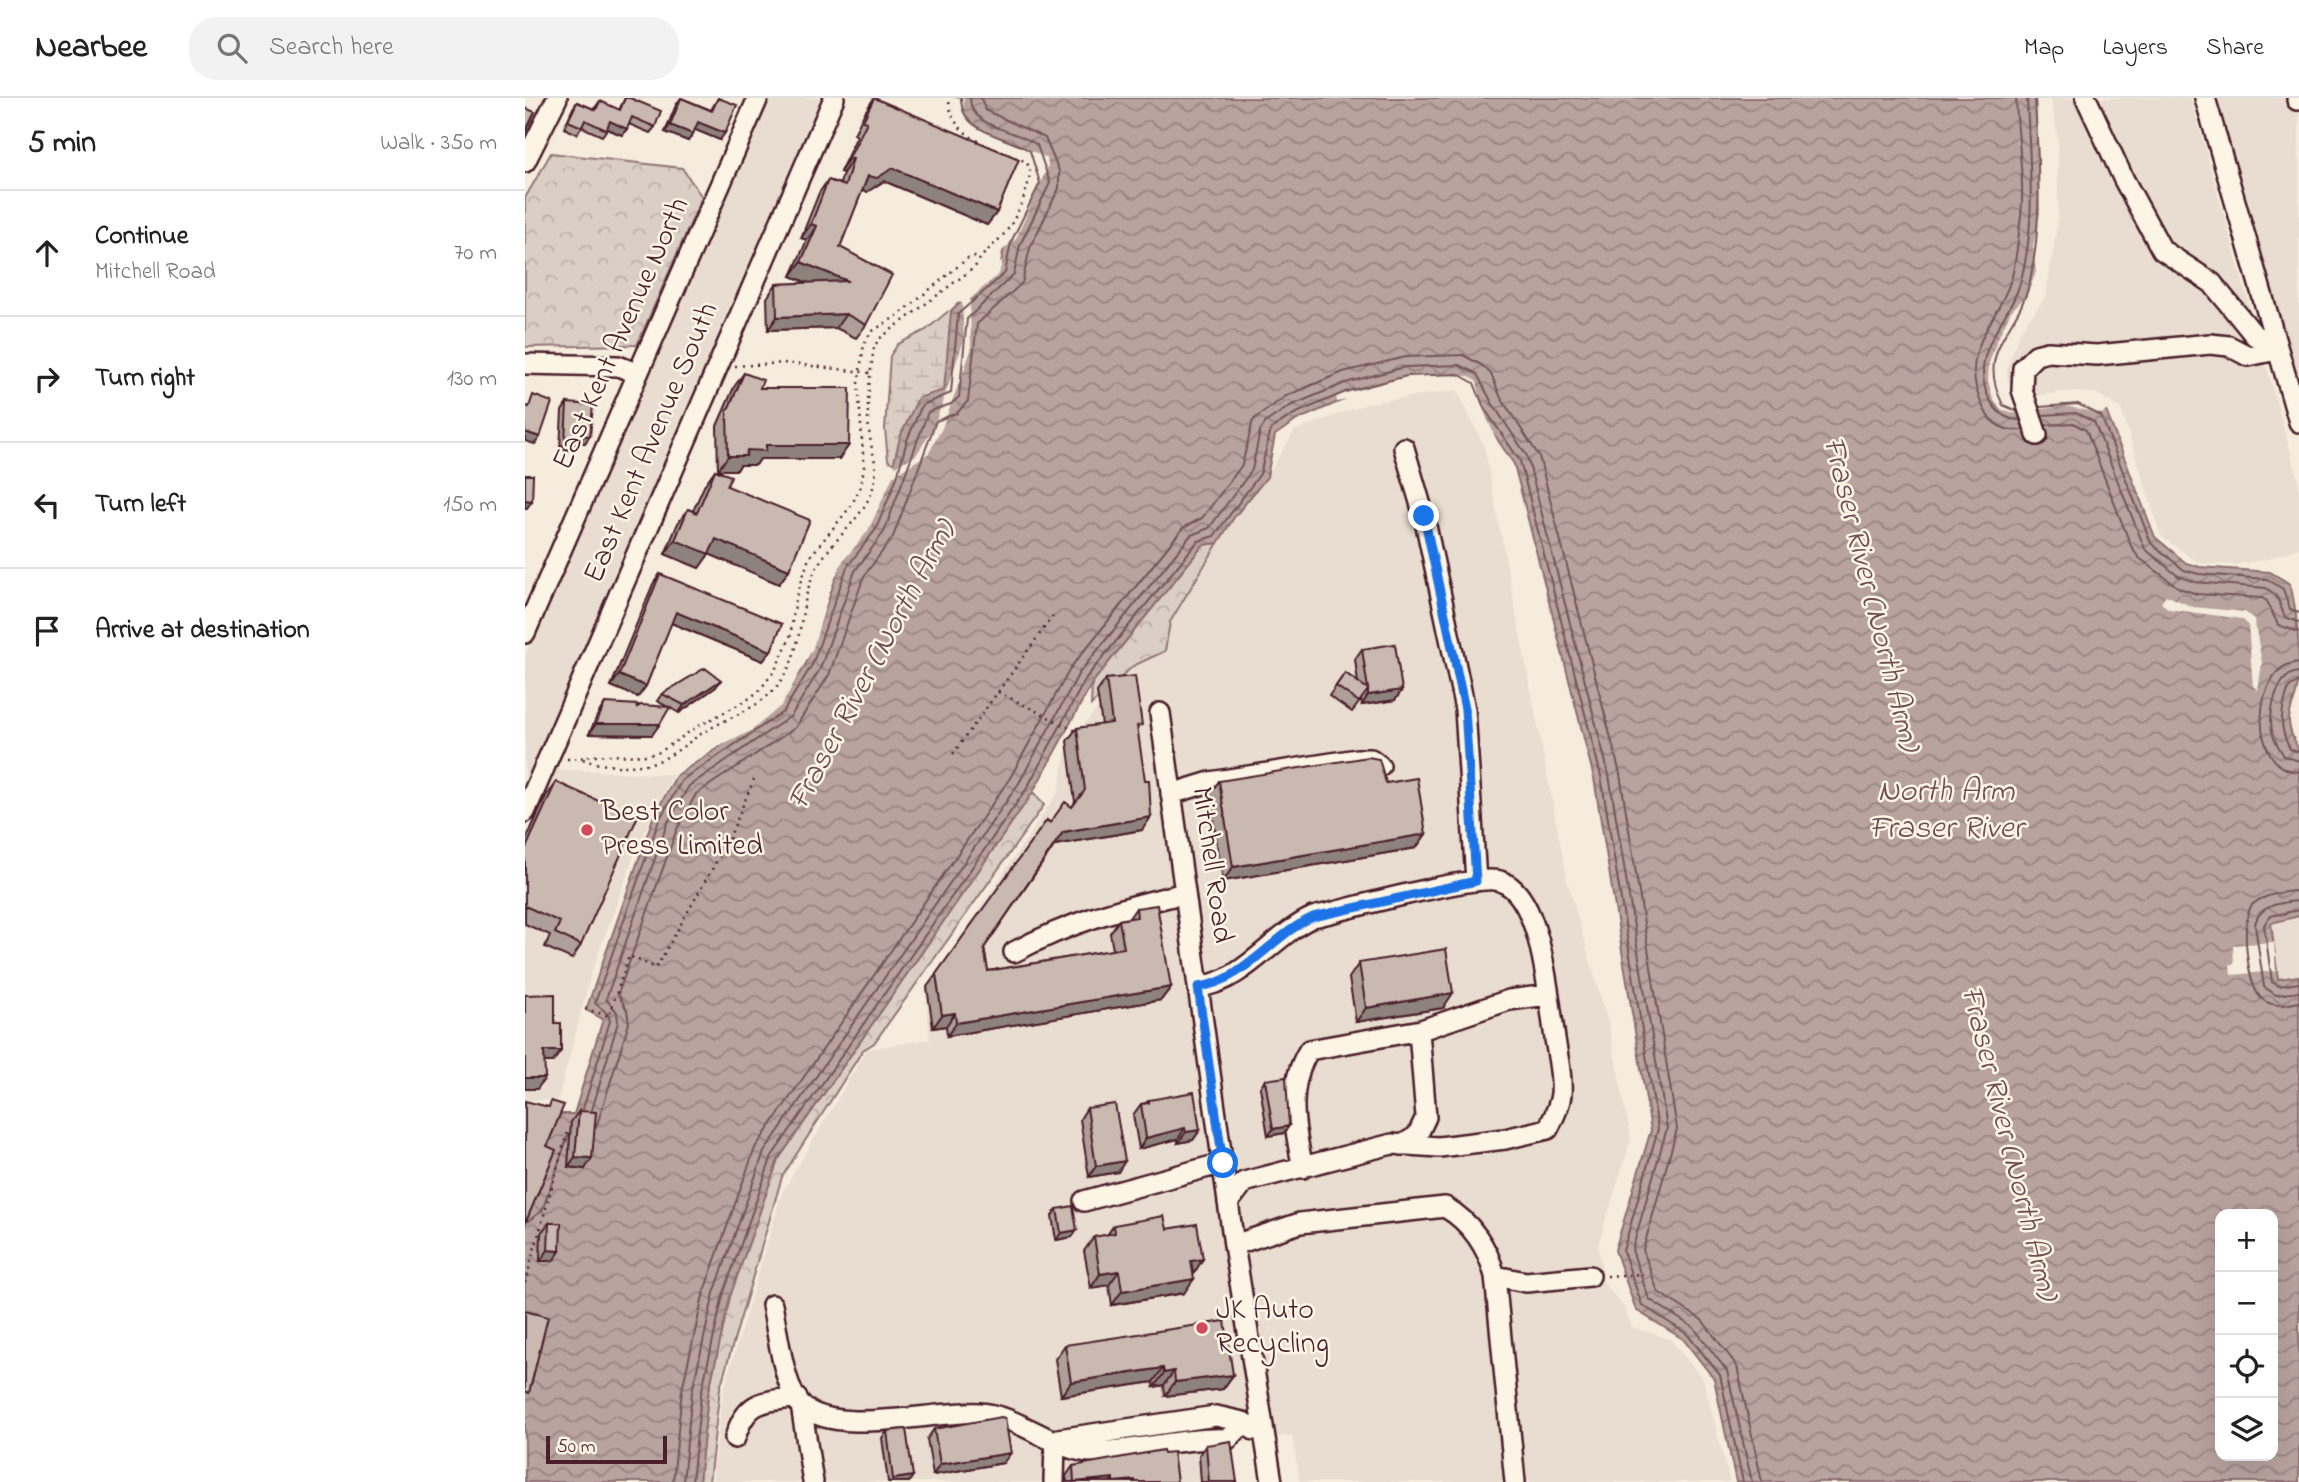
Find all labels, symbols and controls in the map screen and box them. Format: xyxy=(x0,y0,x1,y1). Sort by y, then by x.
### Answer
search box xyxy=(189,17,679,80)
text: Nearbee xyxy=(35,24,147,72)
icon: search xyxy=(213,29,251,67)
text: Search here xyxy=(269,29,394,67)
text: Map xyxy=(2024,31,2064,66)
text: Layers xyxy=(2102,31,2168,66)
text: Share xyxy=(2206,31,2264,66)
text: 5 min xyxy=(28,122,96,166)
text: Walk · 350 m xyxy=(380,127,497,160)
street label: East Kent Avenue North xyxy=(542,191,702,477)
text: Continue xyxy=(95,218,188,256)
icon: ahead xyxy=(28,234,66,272)
text: 70 m xyxy=(454,237,497,270)
text: Mitchell Road xyxy=(95,256,216,289)
street label: East Kent Avenue South xyxy=(573,296,731,590)
icon: right xyxy=(28,360,66,398)
text: Turn right xyxy=(95,360,195,398)
text: 130 m xyxy=(447,363,497,396)
water label: Fraser River (North Arm) xyxy=(1808,432,1932,759)
icon: left xyxy=(28,486,66,524)
text: Turn left xyxy=(95,486,186,524)
text: 150 m xyxy=(443,489,497,522)
route end xyxy=(1408,500,1439,531)
water label: Fraser River (North Arm) xyxy=(777,510,971,819)
icon: arrive xyxy=(28,612,66,650)
text: Arrive at destination xyxy=(95,612,310,650)
water label: North Arm Fraser River xyxy=(1869,769,2028,853)
street label: Mitchell Road xyxy=(1178,784,1244,946)
place label: Best Color Press Limited xyxy=(600,791,763,869)
marker: Best Color Press Limited xyxy=(579,822,595,838)
water label: Fraser River (North Arm) xyxy=(1946,981,2070,1308)
route start xyxy=(1207,1147,1238,1178)
map controls xyxy=(2215,1209,2278,1461)
button: + xyxy=(2215,1209,2278,1272)
button: − xyxy=(2215,1272,2278,1335)
place label: JK Auto Recycling xyxy=(1216,1289,1329,1367)
marker: JK Auto Recycling xyxy=(1194,1320,1210,1336)
button: locate xyxy=(2215,1335,2278,1398)
button: layers xyxy=(2215,1398,2278,1461)
scale bar xyxy=(546,1433,667,1465)
text: 50 m xyxy=(557,1434,596,1461)

